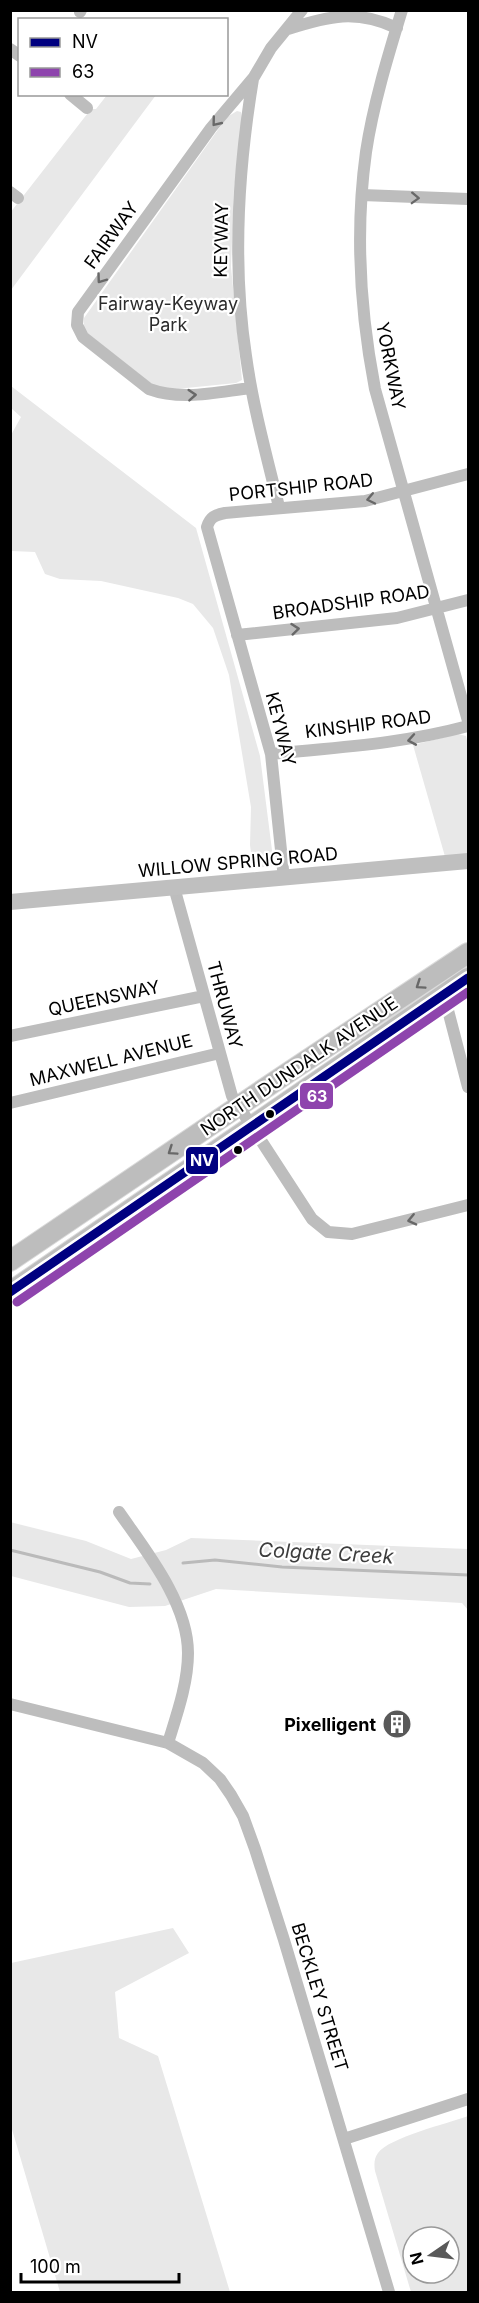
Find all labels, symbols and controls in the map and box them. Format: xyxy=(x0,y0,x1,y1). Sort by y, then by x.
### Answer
legend xyxy=(18,18,228,96)
text: NV xyxy=(72,31,98,52)
text: 63 xyxy=(72,61,94,82)
one-way arrow xyxy=(212,115,223,126)
one-way arrow xyxy=(411,192,420,205)
street label: FAIRWAY xyxy=(80,197,142,273)
street label: KEYWAY xyxy=(210,202,232,278)
one-way arrow xyxy=(97,273,108,284)
park label: Fairway-Keyway Park xyxy=(98,293,238,335)
street label: YORKWAY xyxy=(372,320,410,412)
one-way arrow xyxy=(188,389,197,402)
street label: PORTSHIP ROAD xyxy=(228,469,374,505)
one-way arrow xyxy=(367,492,377,505)
street label: BROADSHIP ROAD xyxy=(271,581,431,623)
one-way arrow xyxy=(291,623,300,636)
street label: KEYWAY xyxy=(262,690,300,768)
street label: KINSHIP ROAD xyxy=(304,706,432,742)
one-way arrow xyxy=(407,733,416,745)
street label: WILLOW SPRING ROAD xyxy=(137,843,339,881)
street label: THRUWAY xyxy=(203,959,247,1051)
street label: QUEENSWAY xyxy=(46,976,162,1020)
one-way arrow xyxy=(415,978,426,989)
street label: NORTH DUNDALK AVENUE xyxy=(196,992,402,1140)
street label: MAXWELL AVENUE xyxy=(27,1030,195,1090)
line badge: 63 xyxy=(299,1082,334,1110)
text: 63 xyxy=(307,1086,327,1106)
unlabelled marker xyxy=(264,1108,276,1120)
one-way arrow xyxy=(168,1144,179,1155)
unlabelled marker xyxy=(232,1144,244,1156)
line badge: NV xyxy=(185,1146,219,1175)
text: NV xyxy=(190,1150,214,1170)
one-way arrow xyxy=(407,1213,417,1226)
water label: Colgate Creek xyxy=(258,1537,395,1569)
building icon: Pixelligent xyxy=(381,1708,413,1740)
place label: Pixelligent xyxy=(284,1714,376,1735)
street label: BECKLEY STREET xyxy=(287,1920,353,2074)
north arrow xyxy=(401,2225,461,2285)
scale bar xyxy=(21,2246,178,2284)
text: N xyxy=(405,2250,428,2267)
text: 100 m xyxy=(30,2256,81,2277)

